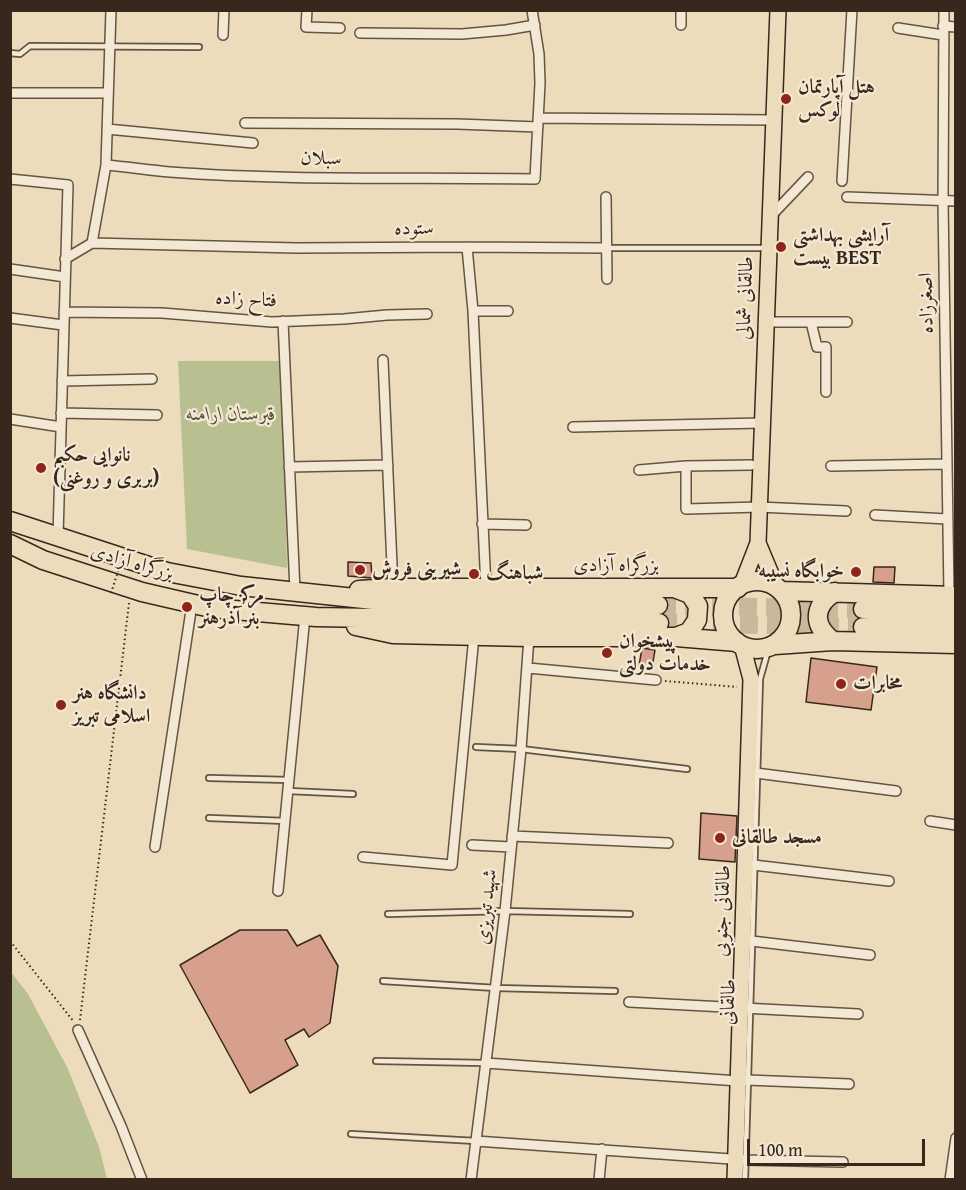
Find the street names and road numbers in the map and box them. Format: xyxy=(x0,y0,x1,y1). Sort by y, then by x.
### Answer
street label: سبلان xyxy=(300,147,342,171)
street label: ستوده xyxy=(394,217,434,241)
street label: طالقانی شمالی xyxy=(733,256,759,340)
street label: اصغرزاده xyxy=(914,272,940,334)
street label: فتاح زاده xyxy=(215,286,277,314)
street label: بزرگراه آزادی xyxy=(88,540,176,586)
street label: بزرگراه آزادی xyxy=(573,554,659,578)
street label: طالقانی جنوبی xyxy=(709,865,737,957)
street label: شهید تبریزی xyxy=(471,868,503,946)
street label: طالقانی xyxy=(716,978,742,1026)

